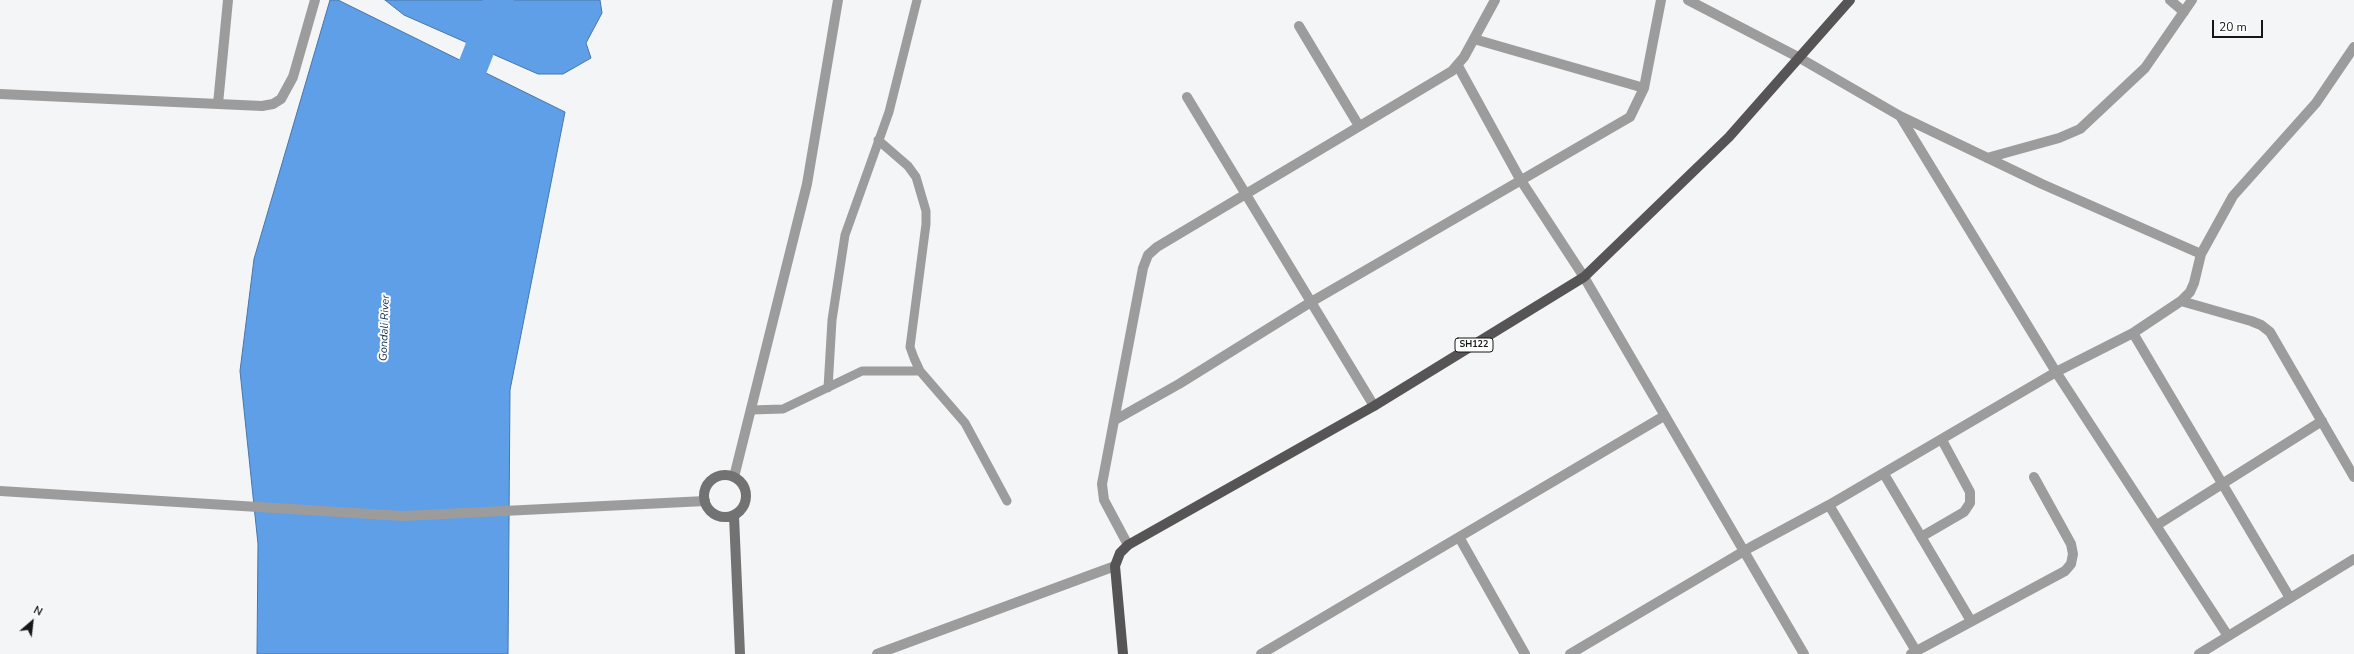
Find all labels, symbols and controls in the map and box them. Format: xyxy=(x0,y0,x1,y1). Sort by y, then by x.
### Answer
scale bar xyxy=(2214,12,2265,38)
text: 20 m xyxy=(2219,19,2247,35)
water label: Gondali River xyxy=(377,295,393,361)
road number: SH122 xyxy=(1455,338,1493,352)
north arrow xyxy=(12,602,52,642)
text: N xyxy=(31,602,45,620)

